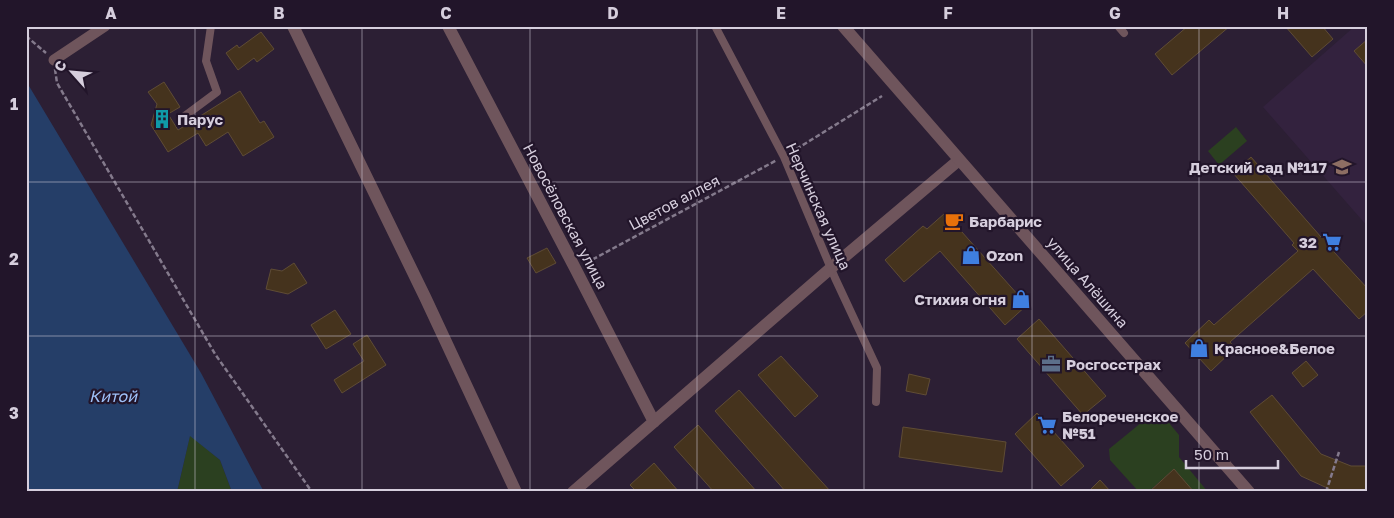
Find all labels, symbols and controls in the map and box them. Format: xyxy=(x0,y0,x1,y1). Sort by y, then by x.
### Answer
text: A xyxy=(105,3,117,23)
text: B xyxy=(273,3,285,23)
text: C xyxy=(440,3,452,23)
text: D xyxy=(607,3,619,23)
text: E xyxy=(776,3,786,23)
text: F xyxy=(943,3,953,23)
text: G xyxy=(1109,3,1121,23)
text: H xyxy=(1277,3,1289,23)
north arrow xyxy=(48,48,98,98)
text: С xyxy=(50,58,70,74)
text: 1 xyxy=(10,94,18,114)
building icon: Парус xyxy=(151,108,173,130)
place label: Парус xyxy=(177,110,224,128)
street label: Новосёловская улица xyxy=(520,140,612,292)
street label: Нерчинская улица xyxy=(783,140,855,272)
school or university icon: Детский сад №117 xyxy=(1331,156,1353,178)
place label: Детский сад №117 xyxy=(1189,158,1327,176)
street label: Цветов аллея xyxy=(626,171,722,233)
cafe icon: Барбарис xyxy=(943,210,965,232)
place label: Барбарис xyxy=(969,212,1042,230)
supermarket icon: 32 xyxy=(1321,231,1343,253)
street label: улица Алёшина xyxy=(1044,233,1132,331)
place label: 32 xyxy=(1299,233,1317,251)
shop icon: Ozon xyxy=(960,244,982,266)
place label: Ozon xyxy=(986,246,1023,264)
text: 2 xyxy=(9,249,19,269)
shop icon: Стихия огня xyxy=(1010,288,1032,310)
place label: Стихия огня xyxy=(914,290,1006,308)
shop icon: Красное&Белое xyxy=(1188,337,1210,359)
place label: Красное&Белое xyxy=(1214,339,1335,357)
office icon: Росгосстрах xyxy=(1040,353,1062,375)
place label: Росгосстрах xyxy=(1066,355,1161,373)
water label: Китой xyxy=(89,386,138,406)
text: 3 xyxy=(9,403,19,423)
place label: Белореченское №51 xyxy=(1062,407,1179,442)
supermarket icon: Белореченское №51 xyxy=(1036,414,1058,436)
scale bar xyxy=(1186,438,1279,470)
text: 50 m xyxy=(1194,445,1229,463)

